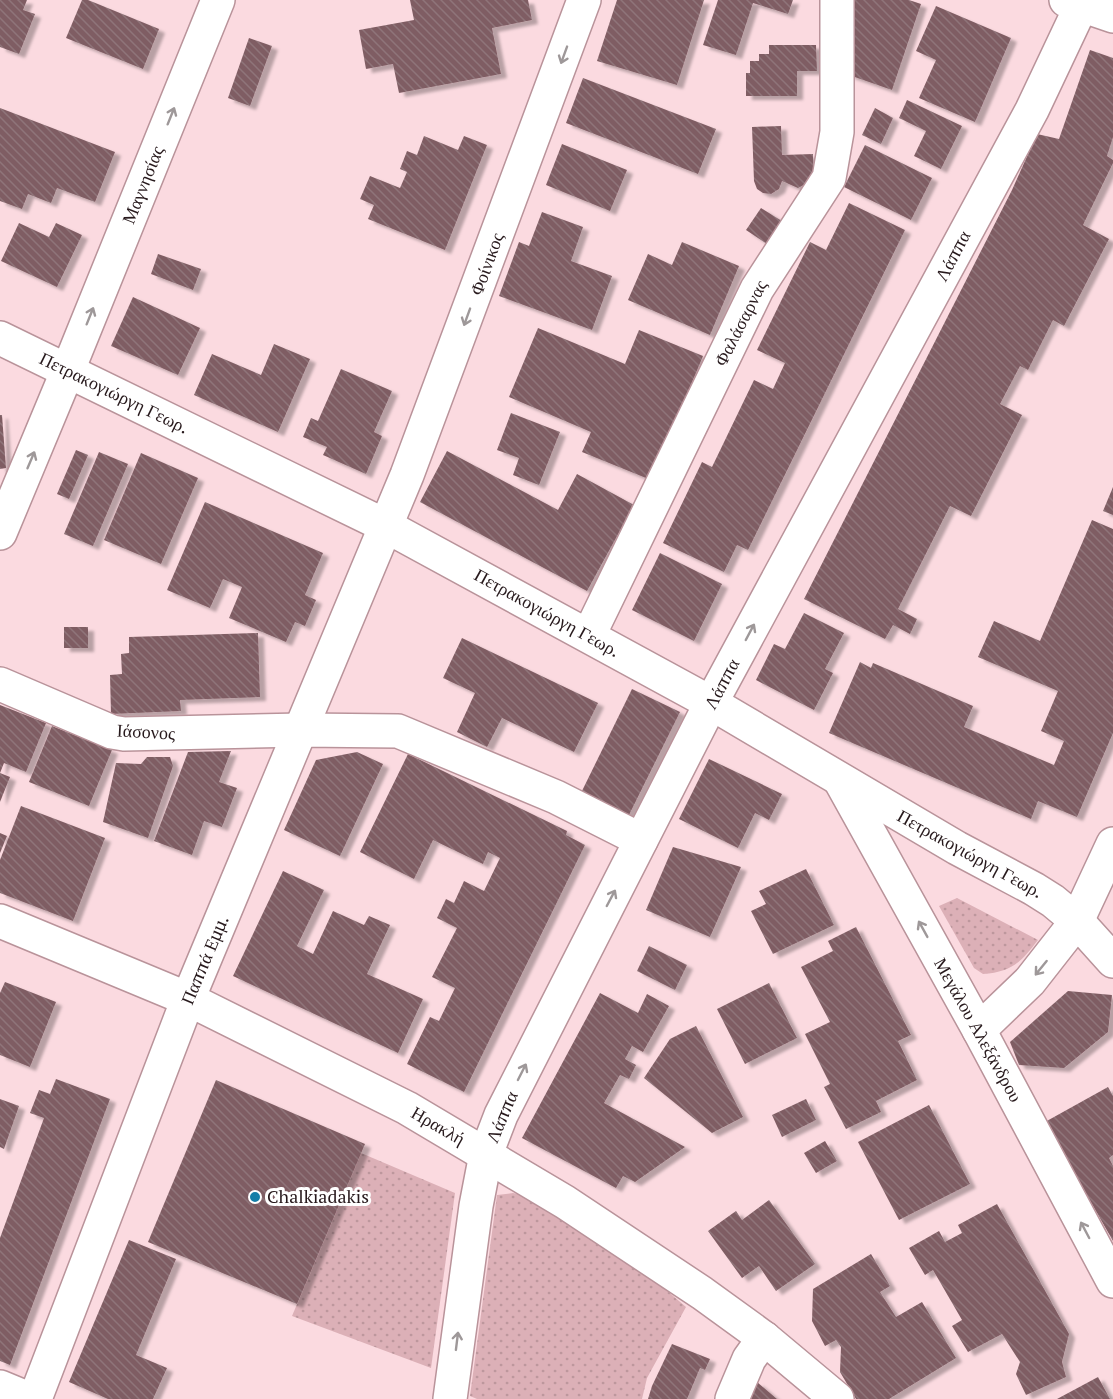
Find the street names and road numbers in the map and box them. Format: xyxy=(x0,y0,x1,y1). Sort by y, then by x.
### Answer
street label: Μαγνησίας xyxy=(116,142,169,227)
street label: Λάππα xyxy=(929,226,976,285)
street label: Φοίνικος xyxy=(464,229,508,298)
street label: Φαλάσαρνας xyxy=(708,275,772,370)
street label: Πετρακογιώργη Γεωρ. xyxy=(36,346,193,439)
street label: Πετρακογιώργη Γεωρ. xyxy=(470,562,625,662)
street label: Λάππα xyxy=(698,654,745,713)
street label: Ιάσονος xyxy=(116,717,176,745)
street label: Πετρακογιώργη Γεωρ. xyxy=(893,803,1048,903)
street label: Παππά Εμμ. xyxy=(174,911,234,1008)
street label: Μεγάλου Αλεξάνδρου xyxy=(929,953,1029,1106)
street label: Λάππα xyxy=(479,1087,523,1146)
street label: Ηρακλή xyxy=(407,1100,470,1150)

